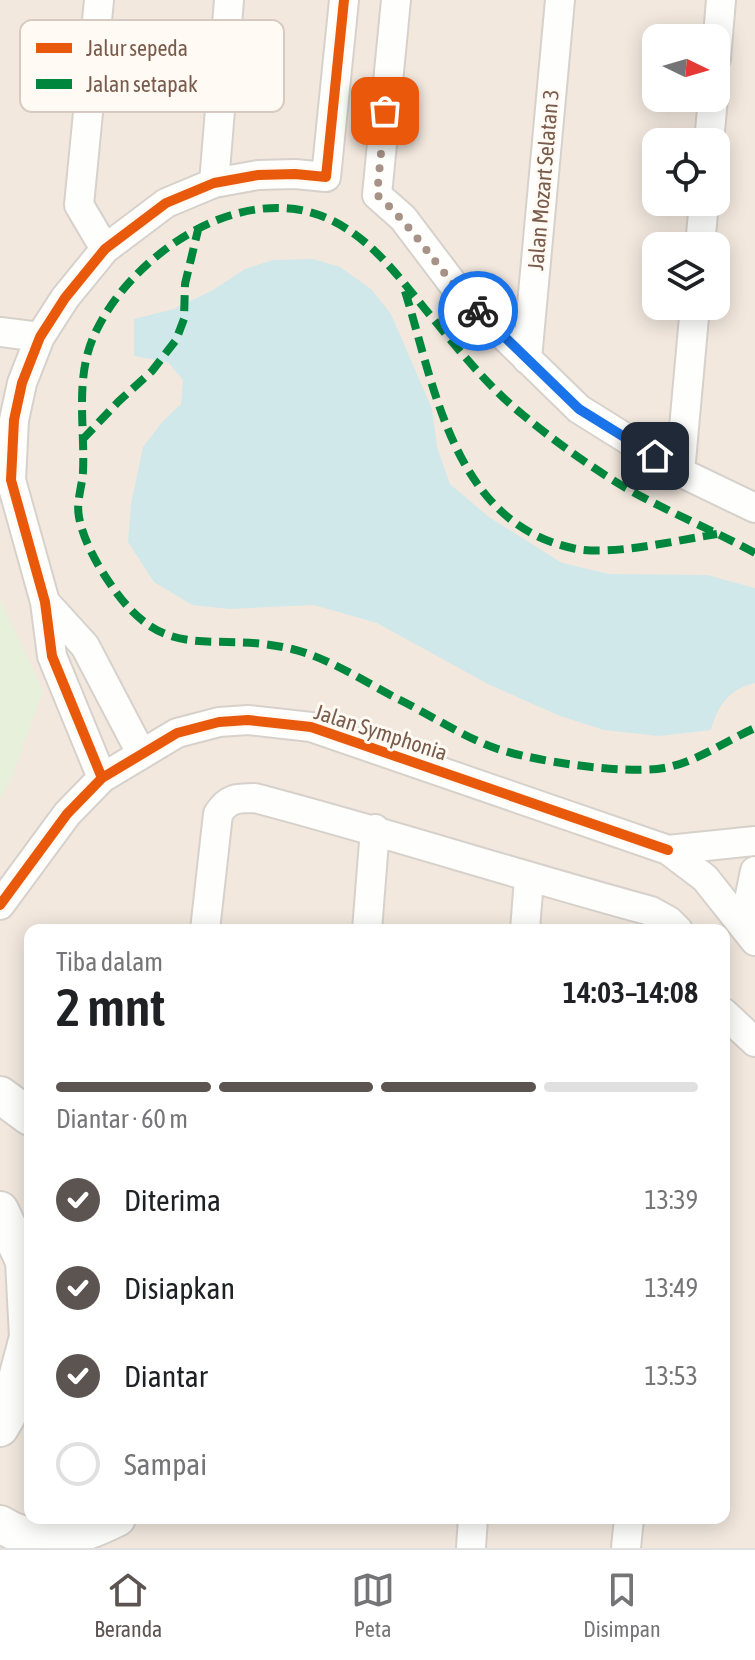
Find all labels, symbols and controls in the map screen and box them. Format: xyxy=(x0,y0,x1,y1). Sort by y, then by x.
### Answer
legend xyxy=(20,20,284,112)
north arrow xyxy=(642,24,730,112)
map controls xyxy=(642,24,730,320)
text: Jalur sepeda xyxy=(86,35,188,61)
text: Jalan setapak xyxy=(86,71,198,97)
pin xyxy=(351,77,419,145)
street label: Jalan Mozart Selatan 3 xyxy=(522,88,564,272)
icon: bag xyxy=(363,89,407,133)
button: locate xyxy=(642,128,730,216)
button: layers xyxy=(642,232,730,320)
courier xyxy=(438,271,518,351)
icon: bike xyxy=(456,289,500,333)
pin xyxy=(621,422,689,490)
icon: home xyxy=(633,434,677,478)
street label: Jalan Symphonia xyxy=(311,698,451,766)
text: Tiba dalam xyxy=(56,947,163,977)
text: 14:03–14:08 xyxy=(563,975,698,1009)
text: 2 mnt xyxy=(56,977,165,1037)
text: Diantar · 60 m xyxy=(56,1104,188,1134)
icon: check xyxy=(56,1178,100,1222)
text: Diterima xyxy=(124,1183,221,1217)
text: 13:39 xyxy=(644,1185,698,1215)
icon: check xyxy=(56,1266,100,1310)
text: Disiapkan xyxy=(124,1271,235,1305)
text: 13:49 xyxy=(644,1273,698,1303)
icon: check xyxy=(56,1354,100,1398)
text: Diantar xyxy=(124,1359,208,1393)
text: 13:53 xyxy=(644,1361,698,1391)
text: Sampai xyxy=(124,1447,207,1481)
tab: Beranda xyxy=(94,1568,162,1642)
tab: Peta xyxy=(351,1568,395,1642)
tab: Disimpan xyxy=(583,1568,661,1642)

